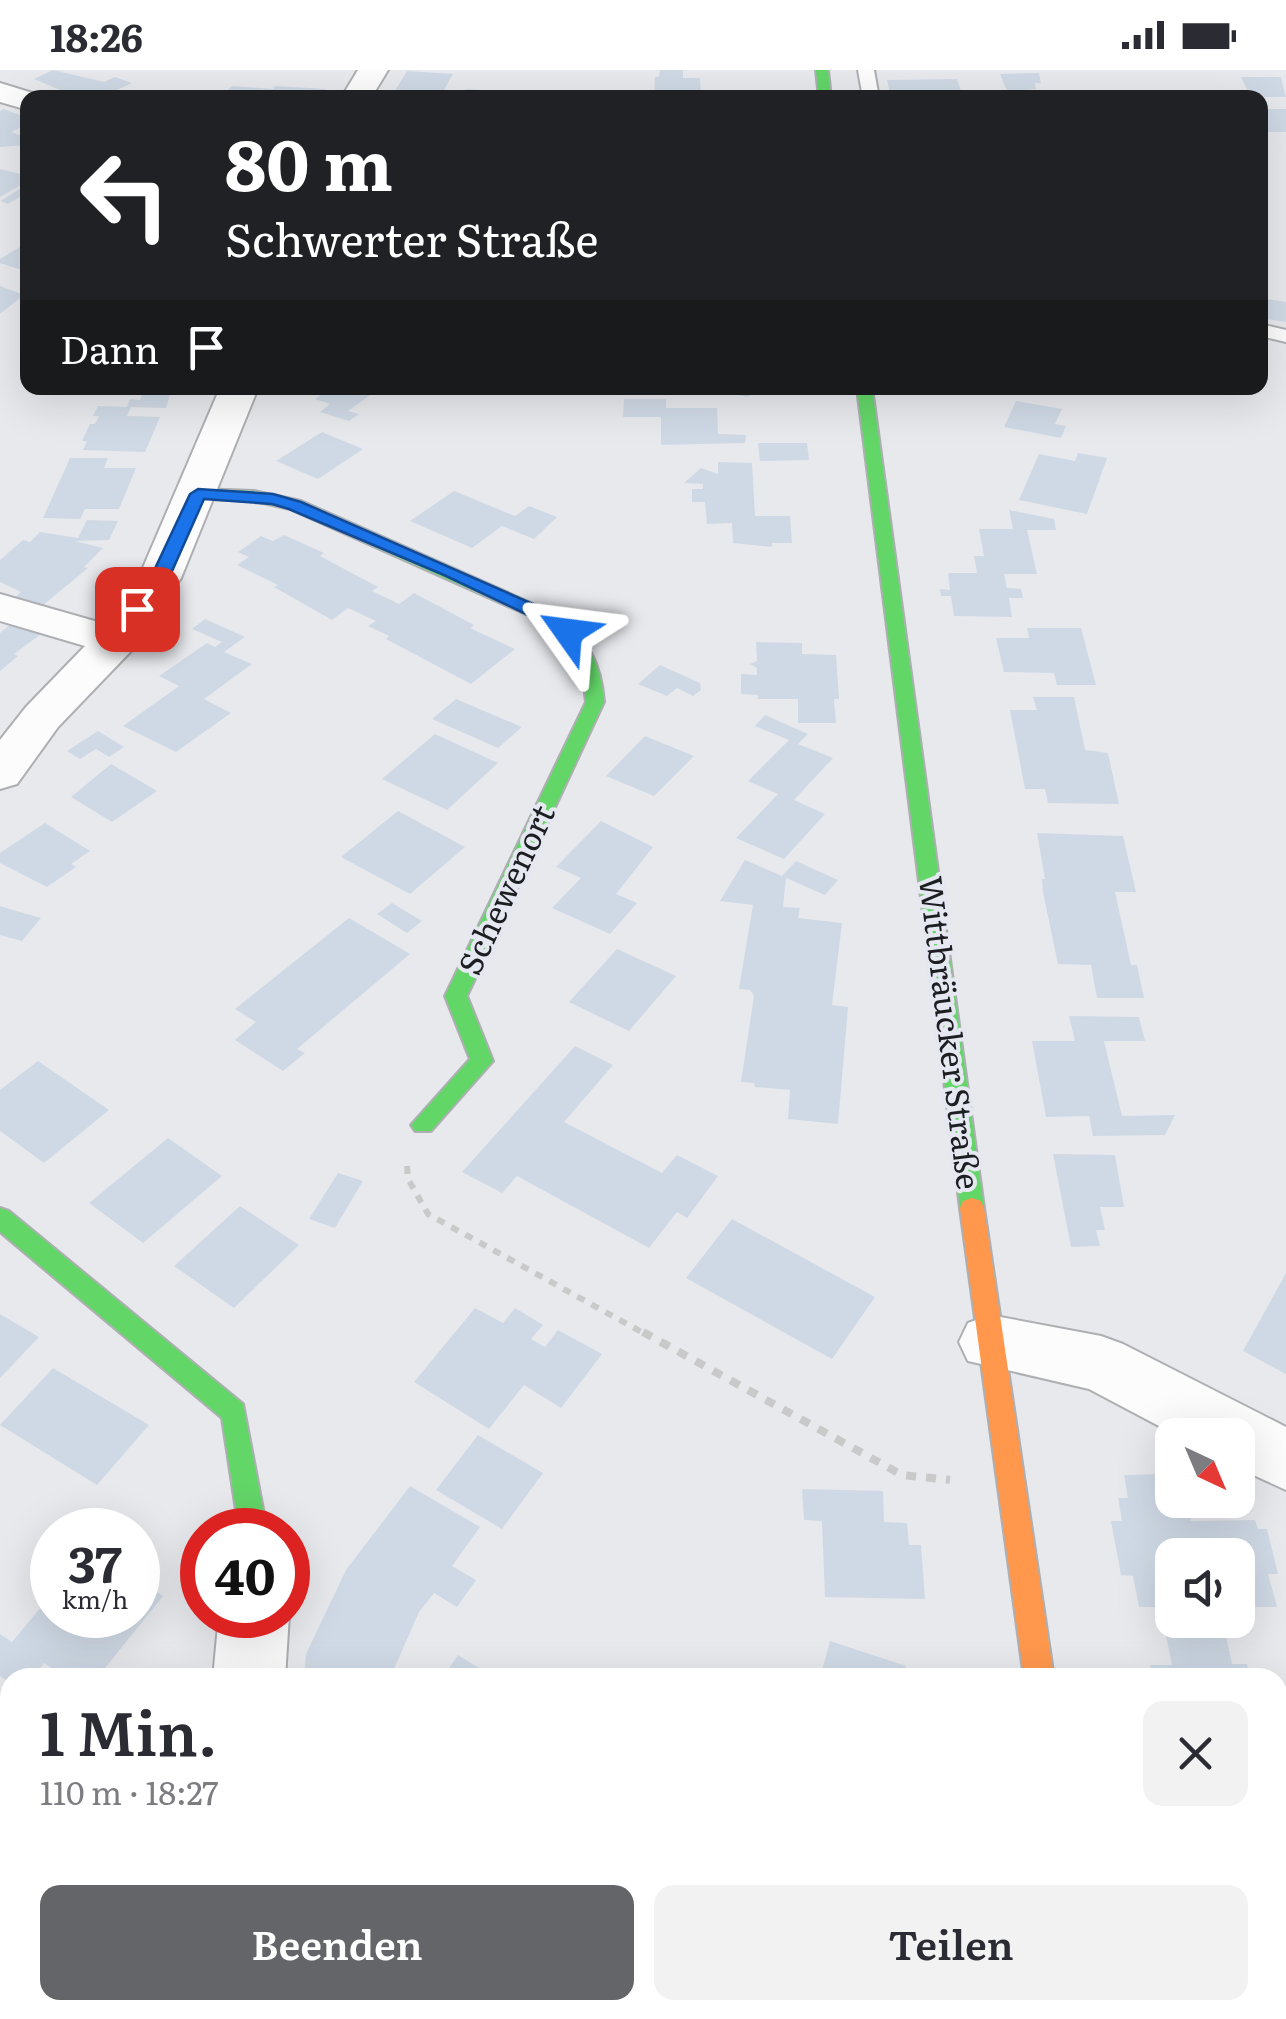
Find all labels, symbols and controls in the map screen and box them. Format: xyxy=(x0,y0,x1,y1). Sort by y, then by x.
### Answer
text: 18:26 xyxy=(50,7,143,64)
text: 80 m xyxy=(225,109,393,213)
icon: left xyxy=(60,130,190,260)
text: Schwerter Straße xyxy=(225,204,599,271)
text: Dann xyxy=(60,319,159,376)
icon: arrive xyxy=(179,320,234,375)
pin xyxy=(95,567,180,652)
position arrow xyxy=(516,580,620,684)
icon: arrive xyxy=(110,582,165,637)
street label: Schewenort xyxy=(444,796,565,982)
street label: Wittbräucker Straße xyxy=(909,873,995,1192)
north arrow xyxy=(1155,1418,1255,1518)
map controls xyxy=(1155,1418,1255,1638)
speed limit sign: 40 xyxy=(180,1508,310,1638)
text: 37 xyxy=(68,1524,122,1598)
button: sound xyxy=(1155,1538,1255,1638)
text: km/h xyxy=(62,1580,128,1617)
text: 1 Min. xyxy=(40,1685,218,1774)
button: close xyxy=(1143,1701,1248,1806)
text: 110 m · 18:27 xyxy=(40,1767,219,1815)
button: Beenden xyxy=(40,1885,634,2000)
button: Teilen xyxy=(654,1885,1248,2000)

